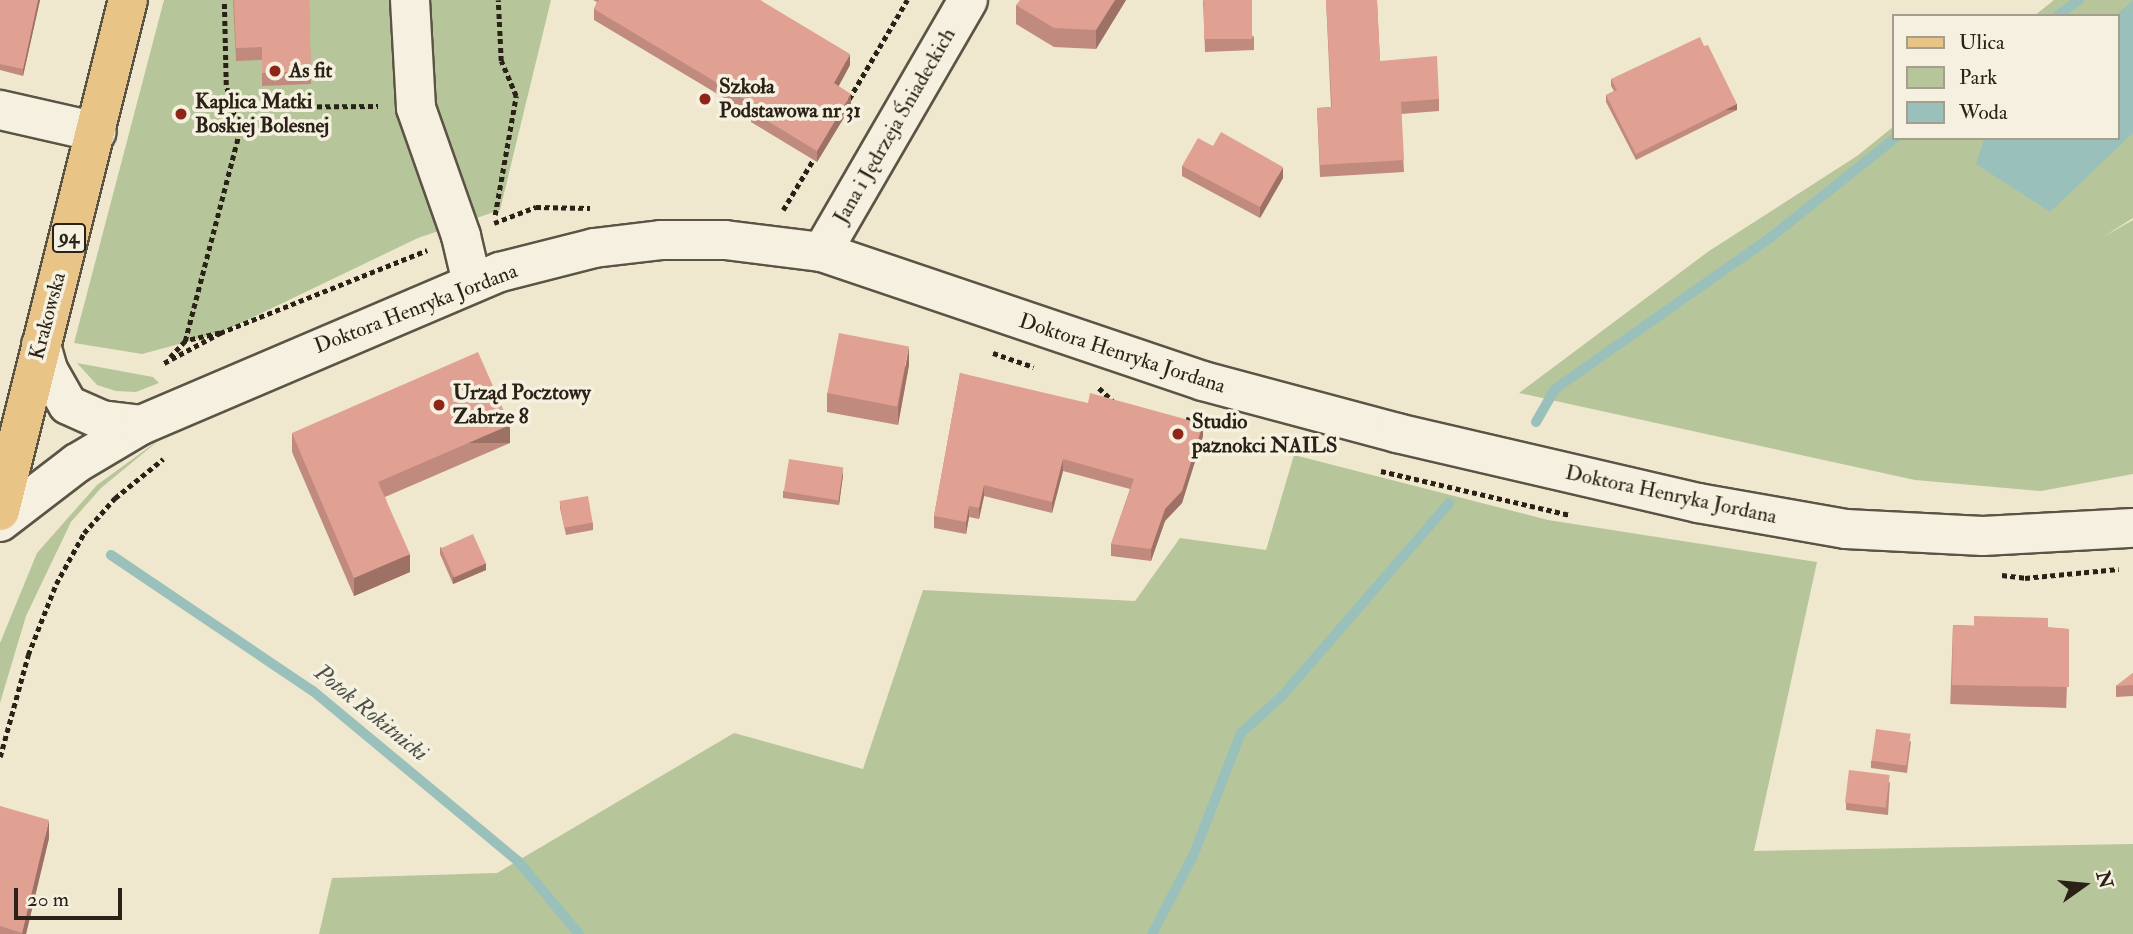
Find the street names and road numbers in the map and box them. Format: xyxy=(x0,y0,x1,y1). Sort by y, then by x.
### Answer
street label: Jana i Jędrzeja Śniadeckich xyxy=(829,24,961,228)
road number: 94 xyxy=(52,222,86,254)
street label: Doktora Henryka Jordana xyxy=(311,259,521,359)
street label: Krakowska xyxy=(24,270,72,362)
street label: Doktora Henryka Jordana xyxy=(1016,309,1228,399)
street label: Doktora Henryka Jordana xyxy=(1563,460,1779,530)

